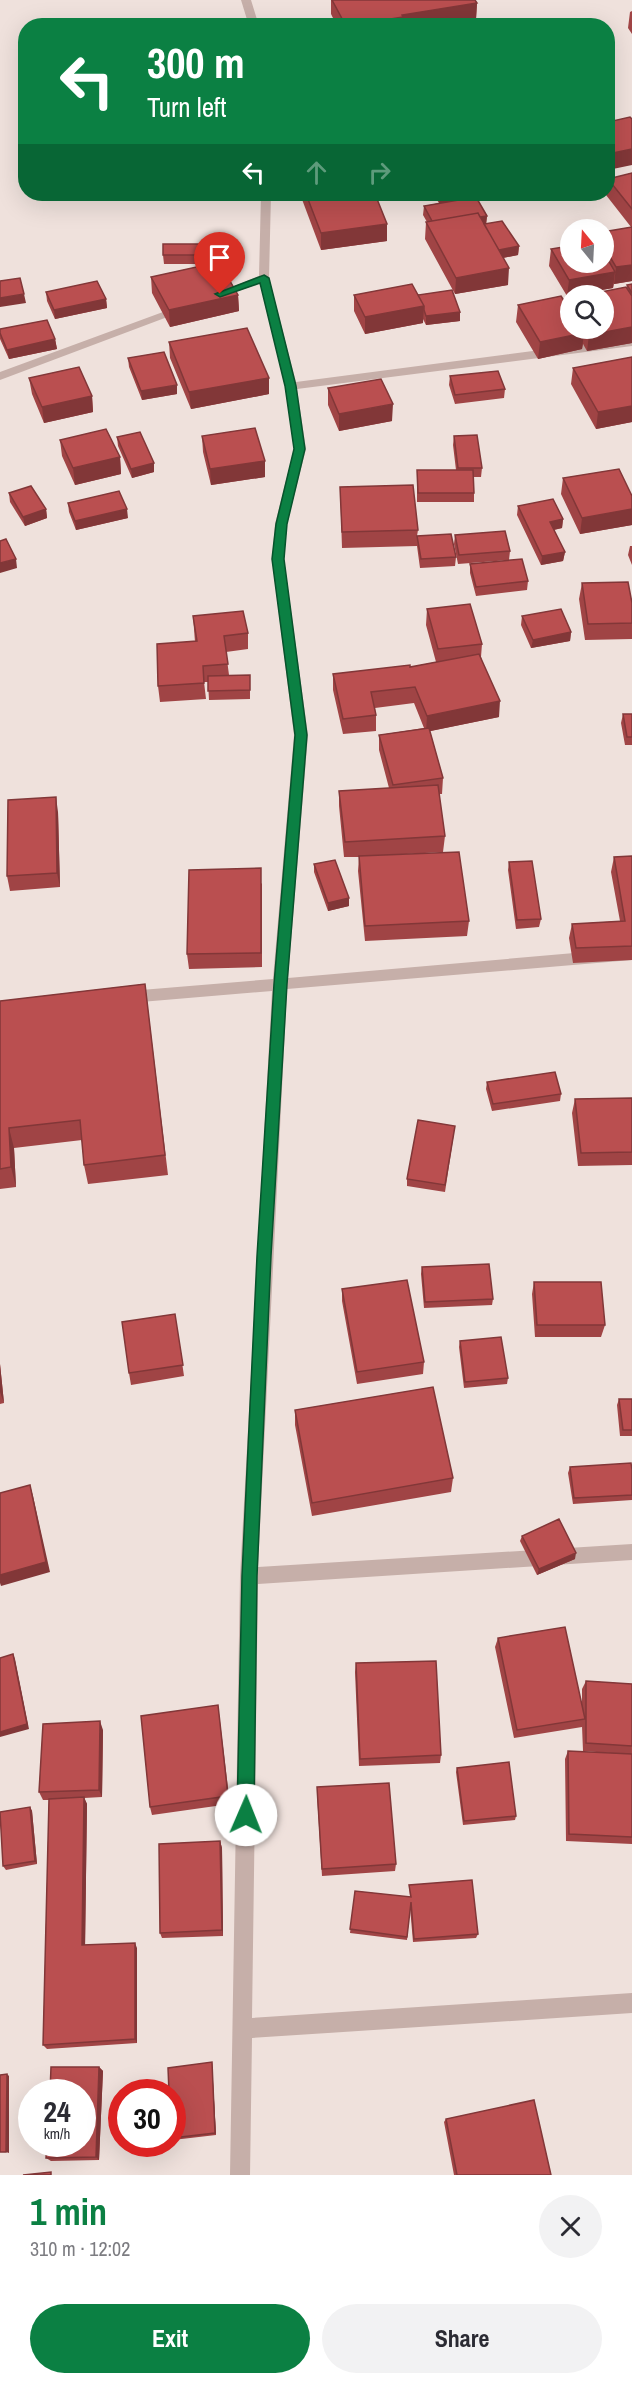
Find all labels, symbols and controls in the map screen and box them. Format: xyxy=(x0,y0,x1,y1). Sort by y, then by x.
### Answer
text: 300 m xyxy=(147,35,245,91)
icon: left xyxy=(48,42,126,120)
text: Turn left xyxy=(147,89,226,125)
icon: left xyxy=(237,156,270,189)
icon: ahead xyxy=(300,156,333,189)
icon: right xyxy=(363,156,396,189)
north arrow xyxy=(560,219,614,273)
map controls xyxy=(560,219,614,339)
pin xyxy=(194,232,245,294)
icon: arrive xyxy=(203,241,236,274)
button: search xyxy=(560,285,614,339)
position arrow xyxy=(214,1783,278,1847)
speed limit sign: 30 xyxy=(108,2079,186,2157)
text: 24 xyxy=(43,2091,71,2131)
text: km/h xyxy=(44,2123,70,2144)
text: 1 min xyxy=(30,2188,107,2236)
button: close xyxy=(539,2195,602,2258)
text: 310 m · 12:02 xyxy=(30,2235,130,2262)
button: Exit xyxy=(30,2304,310,2373)
button: Share xyxy=(322,2304,602,2373)

